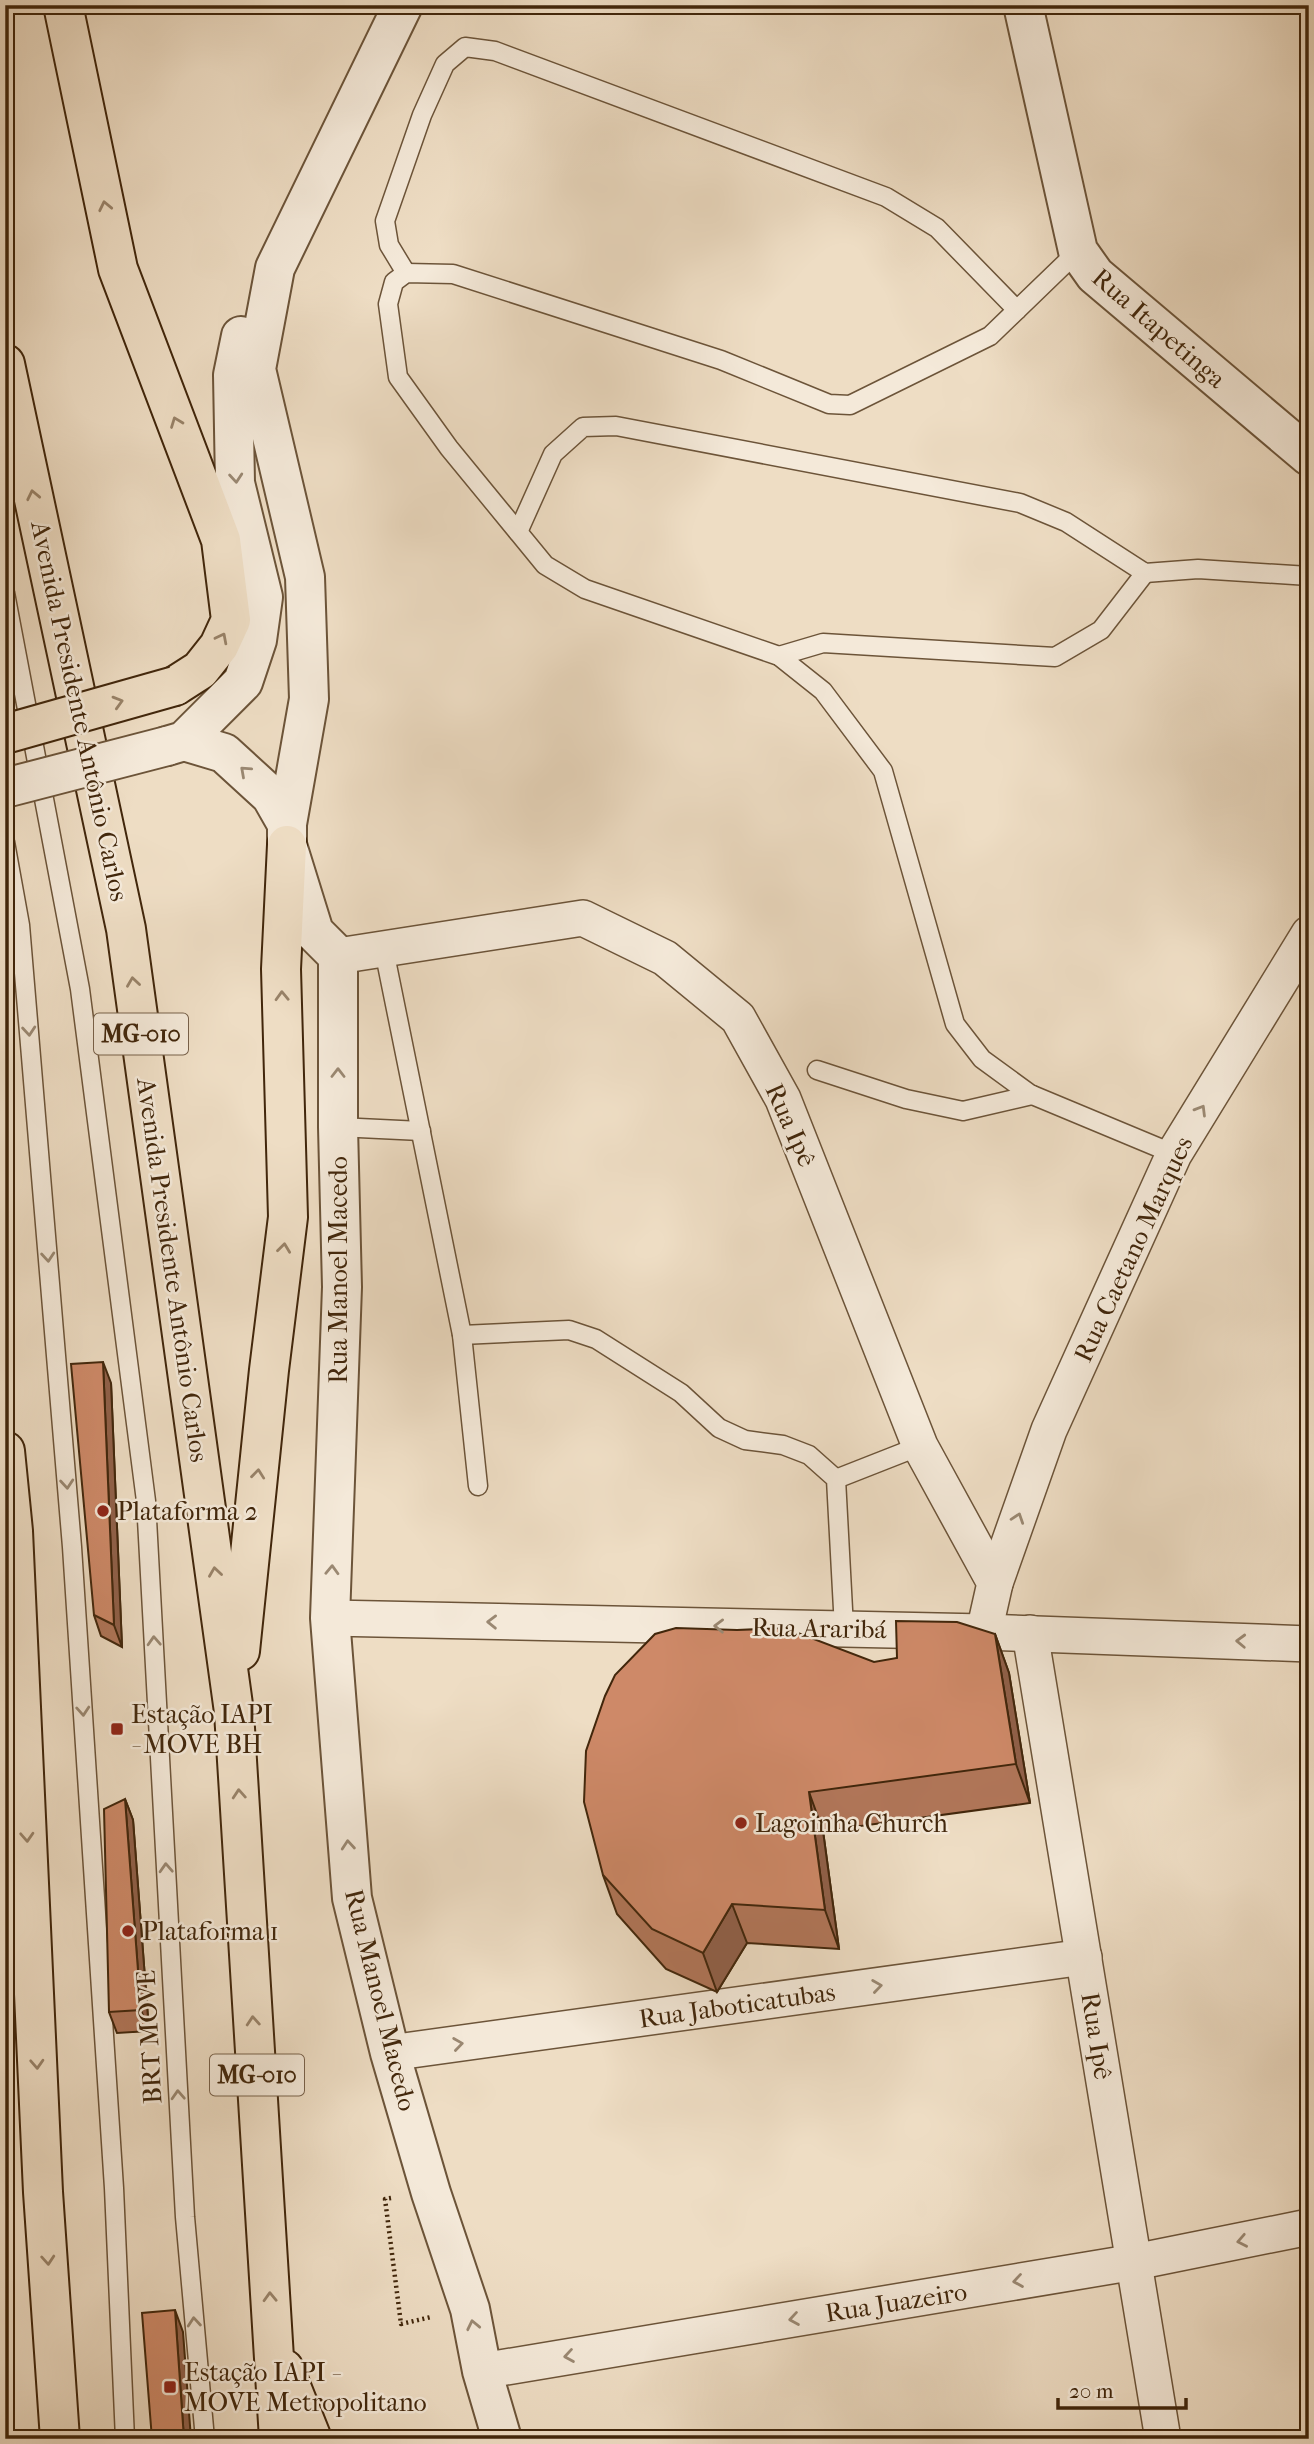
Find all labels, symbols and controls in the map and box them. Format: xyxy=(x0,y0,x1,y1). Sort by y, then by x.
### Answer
one-way arrow xyxy=(98,200,113,212)
street label: Rua Itapetinga xyxy=(1086,262,1233,395)
one-way arrow xyxy=(170,416,184,428)
one-way arrow xyxy=(228,473,243,484)
one-way arrow xyxy=(27,489,42,501)
street label: Avenida Presidente Antônio Carlos xyxy=(24,517,135,904)
one-way arrow xyxy=(213,633,227,645)
one-way arrow xyxy=(112,695,124,710)
one-way arrow xyxy=(240,767,253,779)
one-way arrow xyxy=(126,976,141,988)
one-way arrow xyxy=(274,990,289,1001)
road number: MG-010 xyxy=(94,1014,188,1054)
one-way arrow xyxy=(21,1025,36,1036)
one-way arrow xyxy=(330,1067,346,1078)
street label: Avenida Presidente Antônio Carlos xyxy=(130,1075,215,1464)
street label: Rua Ipê xyxy=(759,1079,823,1172)
one-way arrow xyxy=(1193,1105,1206,1118)
street label: Rua Caetano Marques xyxy=(1068,1131,1199,1367)
street label: Rua Manoel Macedo xyxy=(323,1156,354,1384)
one-way arrow xyxy=(277,1242,292,1253)
one-way arrow xyxy=(40,1252,55,1263)
one-way arrow xyxy=(251,1468,266,1479)
one-way arrow xyxy=(59,1479,74,1490)
place label: Plataforma 2 xyxy=(117,1496,258,1527)
marker: Plataforma 2 xyxy=(95,1503,111,1519)
one-way arrow xyxy=(1010,1513,1024,1525)
one-way arrow xyxy=(324,1564,339,1575)
one-way arrow xyxy=(207,1566,222,1577)
street label: Rua Araribá xyxy=(751,1612,888,1645)
one-way arrow xyxy=(486,1614,497,1629)
one-way arrow xyxy=(714,1618,724,1634)
one-way arrow xyxy=(1235,1634,1246,1649)
one-way arrow xyxy=(146,1635,161,1646)
place label: Estação IAPI - MOVE BH xyxy=(131,1699,273,1760)
one-way arrow xyxy=(75,1706,90,1717)
marker: Estação IAPI - MOVE BH xyxy=(109,1721,125,1737)
one-way arrow xyxy=(232,1788,247,1799)
place label: Lagoinha Church xyxy=(755,1808,948,1839)
marker: Lagoinha Church xyxy=(733,1815,749,1831)
one-way arrow xyxy=(19,1831,34,1842)
one-way arrow xyxy=(341,1840,356,1851)
one-way arrow xyxy=(159,1862,174,1873)
street label: Rua Manoel Macedo xyxy=(338,1886,423,2114)
place label: Plataforma 1 xyxy=(142,1916,279,1947)
marker: Plataforma 1 xyxy=(120,1923,136,1939)
street label: BRT MOVE xyxy=(131,1969,168,2105)
street label: Rua Jaboticatubas xyxy=(637,1976,837,2035)
one-way arrow xyxy=(871,1978,883,1993)
street label: Rua Ipê xyxy=(1074,1990,1119,2082)
one-way arrow xyxy=(246,2016,261,2027)
one-way arrow xyxy=(452,2037,464,2052)
road number: MG-010 xyxy=(210,2054,304,2096)
one-way arrow xyxy=(30,2059,45,2070)
one-way arrow xyxy=(171,2089,186,2100)
one-way arrow xyxy=(1236,2232,1248,2247)
one-way arrow xyxy=(40,2255,55,2266)
one-way arrow xyxy=(1012,2273,1024,2288)
street label: Rua Juazeiro xyxy=(823,2276,969,2329)
one-way arrow xyxy=(262,2292,277,2303)
one-way arrow xyxy=(788,2311,800,2326)
one-way arrow xyxy=(187,2316,202,2328)
one-way arrow xyxy=(466,2319,481,2331)
one-way arrow xyxy=(563,2348,575,2363)
place label: Estação IAPI - MOVE Metropolitano xyxy=(184,2357,427,2418)
scale bar xyxy=(1058,2367,1186,2411)
marker: Estação IAPI - MOVE Metropolitano xyxy=(162,2379,178,2395)
text: 20 m xyxy=(1069,2379,1114,2403)

